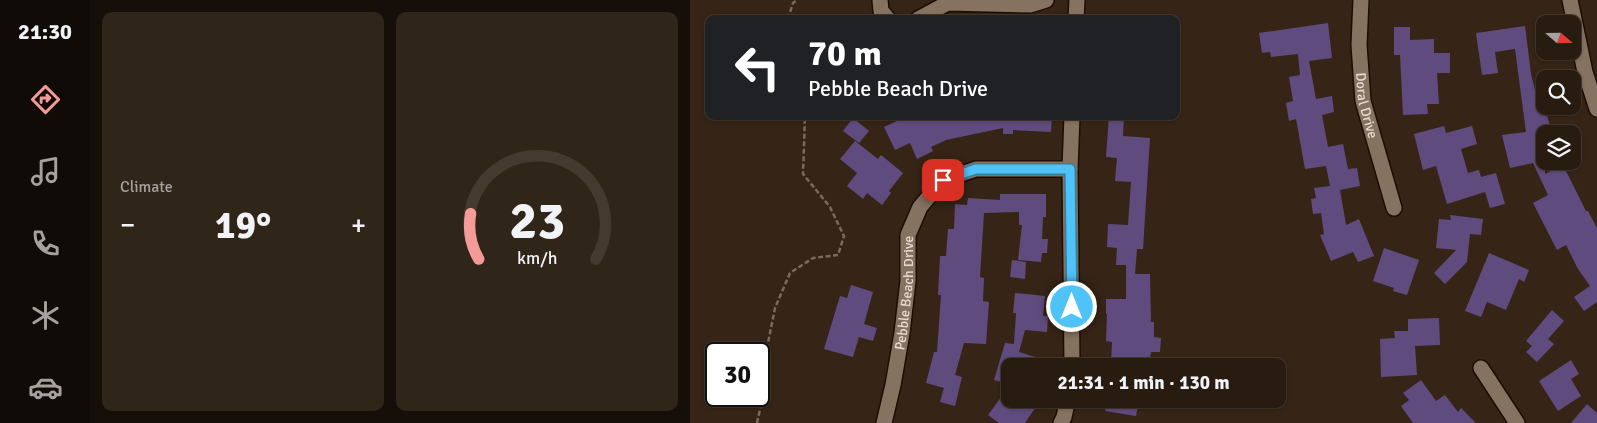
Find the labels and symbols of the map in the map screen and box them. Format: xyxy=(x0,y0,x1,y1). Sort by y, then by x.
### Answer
north arrow xyxy=(1536,15,1581,60)
street label: Doral Drive xyxy=(1352,72,1382,140)
pin xyxy=(922,159,964,201)
street label: Pebble Beach Drive xyxy=(891,236,917,351)
position arrow xyxy=(1045,280,1097,332)
speed limit sign: 30 xyxy=(705,342,770,407)

